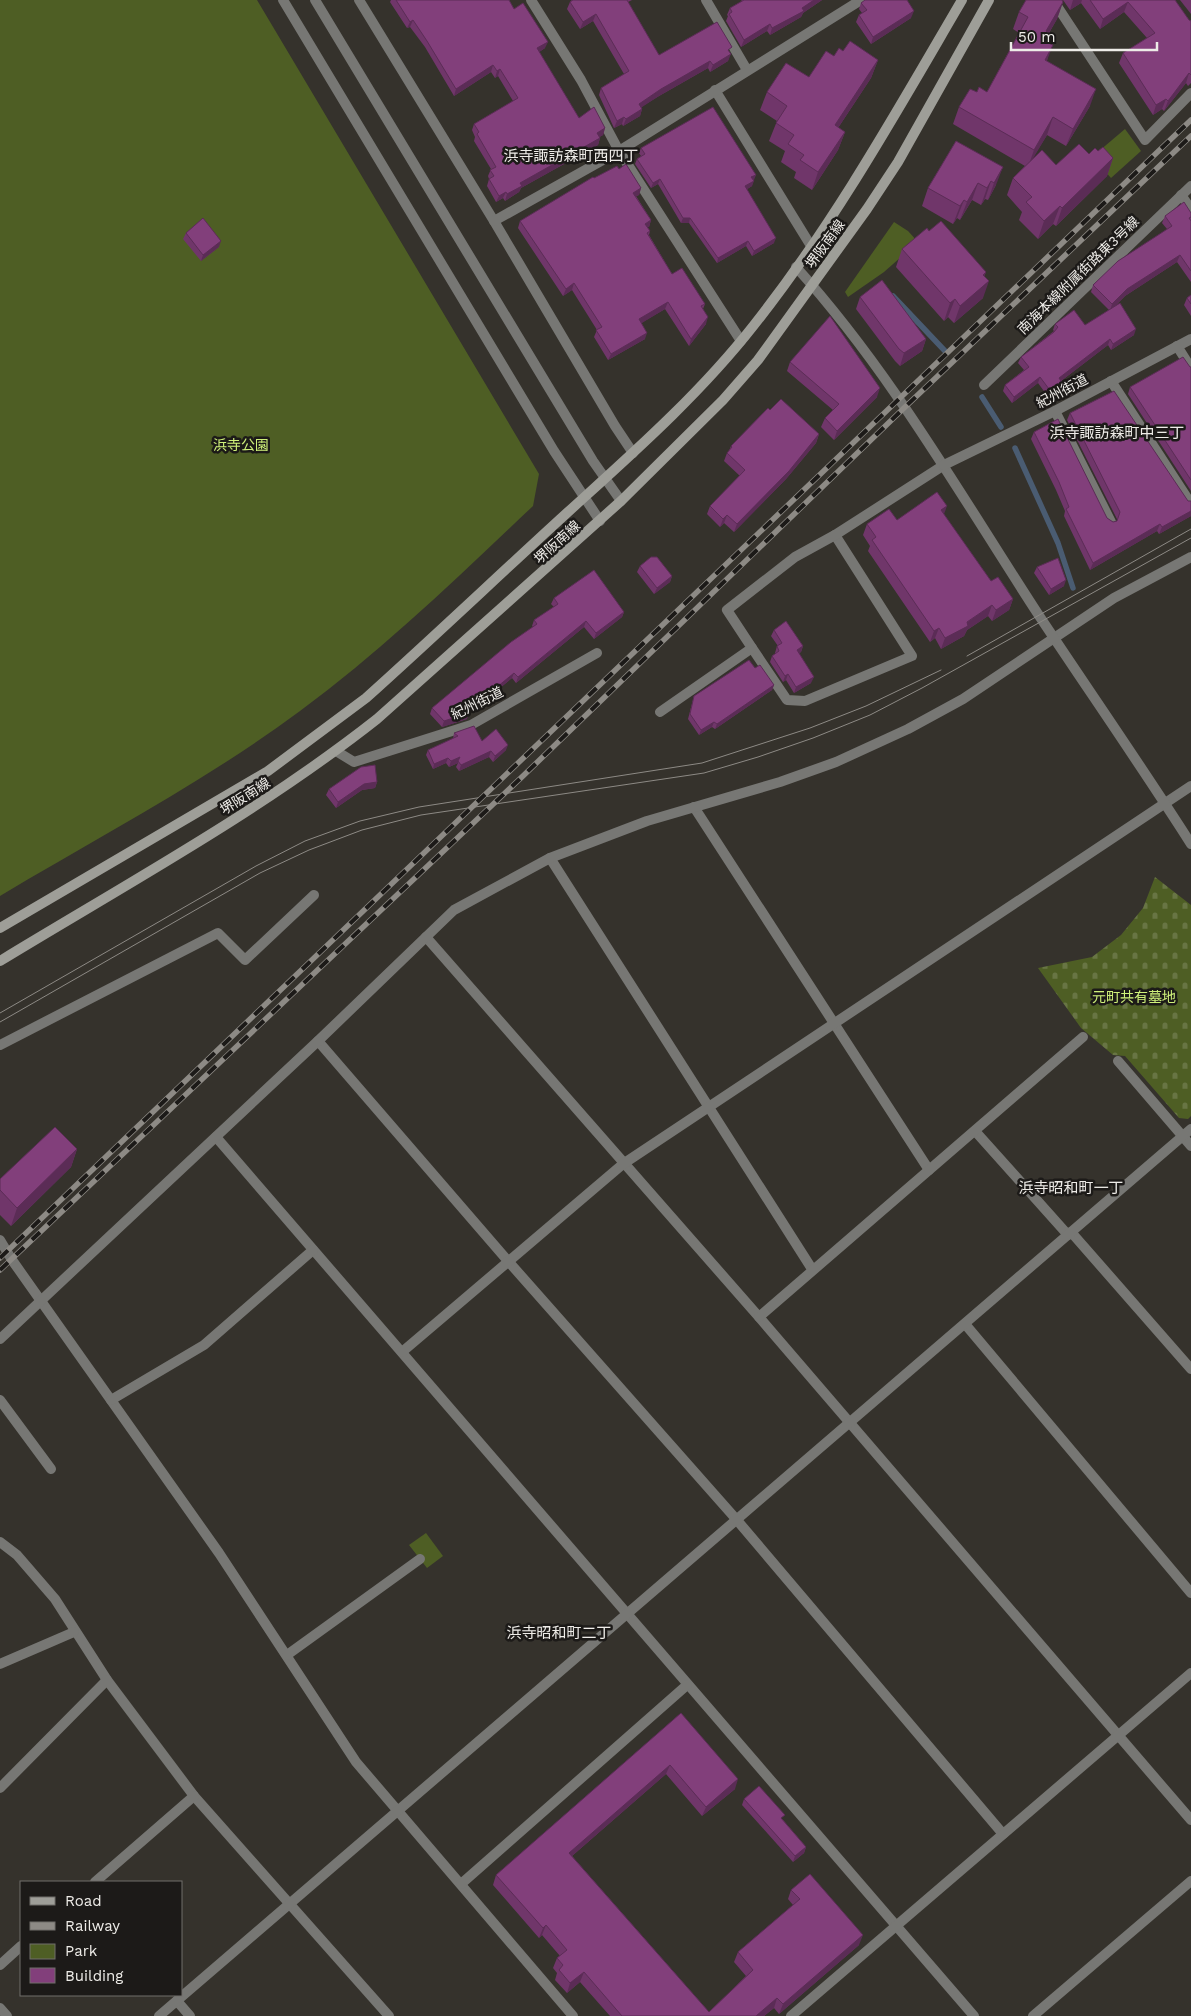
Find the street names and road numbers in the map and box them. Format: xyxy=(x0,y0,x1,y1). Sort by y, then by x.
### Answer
street label: 南海本線附属街路東3号線 xyxy=(1014,213,1142,337)
street label: 堺阪南線 xyxy=(802,217,848,271)
street label: 紀州街道 xyxy=(1034,371,1090,411)
street label: 堺阪南線 xyxy=(531,517,583,567)
street label: 紀州街道 xyxy=(448,684,506,722)
street label: 堺阪南線 xyxy=(217,774,273,818)

